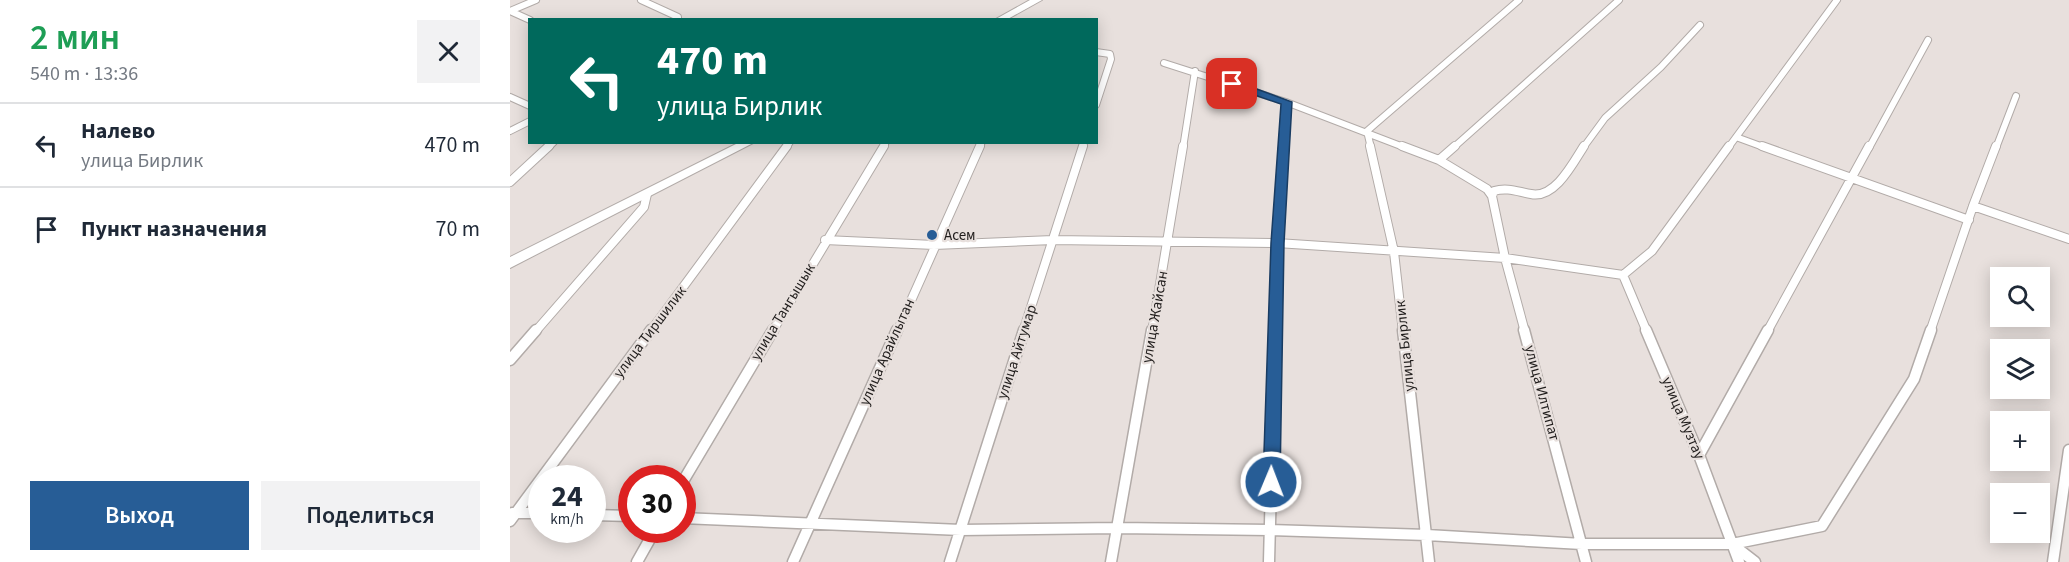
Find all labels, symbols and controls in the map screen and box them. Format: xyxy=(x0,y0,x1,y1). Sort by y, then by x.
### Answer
text: 2 мин xyxy=(30,12,120,63)
button: close xyxy=(417,20,480,83)
text: 470 m xyxy=(657,31,768,91)
icon: left xyxy=(558,42,636,120)
pin xyxy=(1206,58,1257,109)
text: 540 m · 13:36 xyxy=(30,60,138,88)
icon: arrive xyxy=(1215,67,1248,100)
text: улица Бирлик xyxy=(657,87,822,126)
text: Налево xyxy=(81,115,155,147)
icon: left xyxy=(30,129,63,162)
text: 470 m xyxy=(425,129,480,161)
text: улица Бирлик xyxy=(81,147,203,175)
icon: arrive xyxy=(30,213,63,246)
text: Пункт назначения xyxy=(81,213,267,245)
text: 70 m xyxy=(435,213,480,245)
place label: Асем xyxy=(944,225,976,246)
marker: Асем xyxy=(925,228,939,242)
street label: улица Тангышык xyxy=(746,259,821,365)
map controls xyxy=(1990,267,2050,543)
button: search xyxy=(1990,267,2050,327)
street label: улица Жайсан xyxy=(1137,269,1173,365)
street label: улица Тиршилик xyxy=(609,281,692,382)
street label: улица Арайлытан xyxy=(854,295,920,409)
street label: улица Бирлик xyxy=(1390,299,1420,393)
street label: улица Айтумар xyxy=(992,302,1042,402)
button: layers xyxy=(1990,339,2050,399)
street label: улица Илтипат xyxy=(1519,343,1565,443)
street label: улица Музтау xyxy=(1656,374,1710,462)
button: + xyxy=(1990,411,2050,471)
position arrow xyxy=(1239,450,1303,514)
speed limit sign: 30 xyxy=(618,465,696,543)
text: 24 xyxy=(551,475,583,518)
button: Выход xyxy=(30,481,249,550)
button: Поделиться xyxy=(261,481,480,550)
button: − xyxy=(1990,483,2050,543)
text: km/h xyxy=(550,509,584,530)

